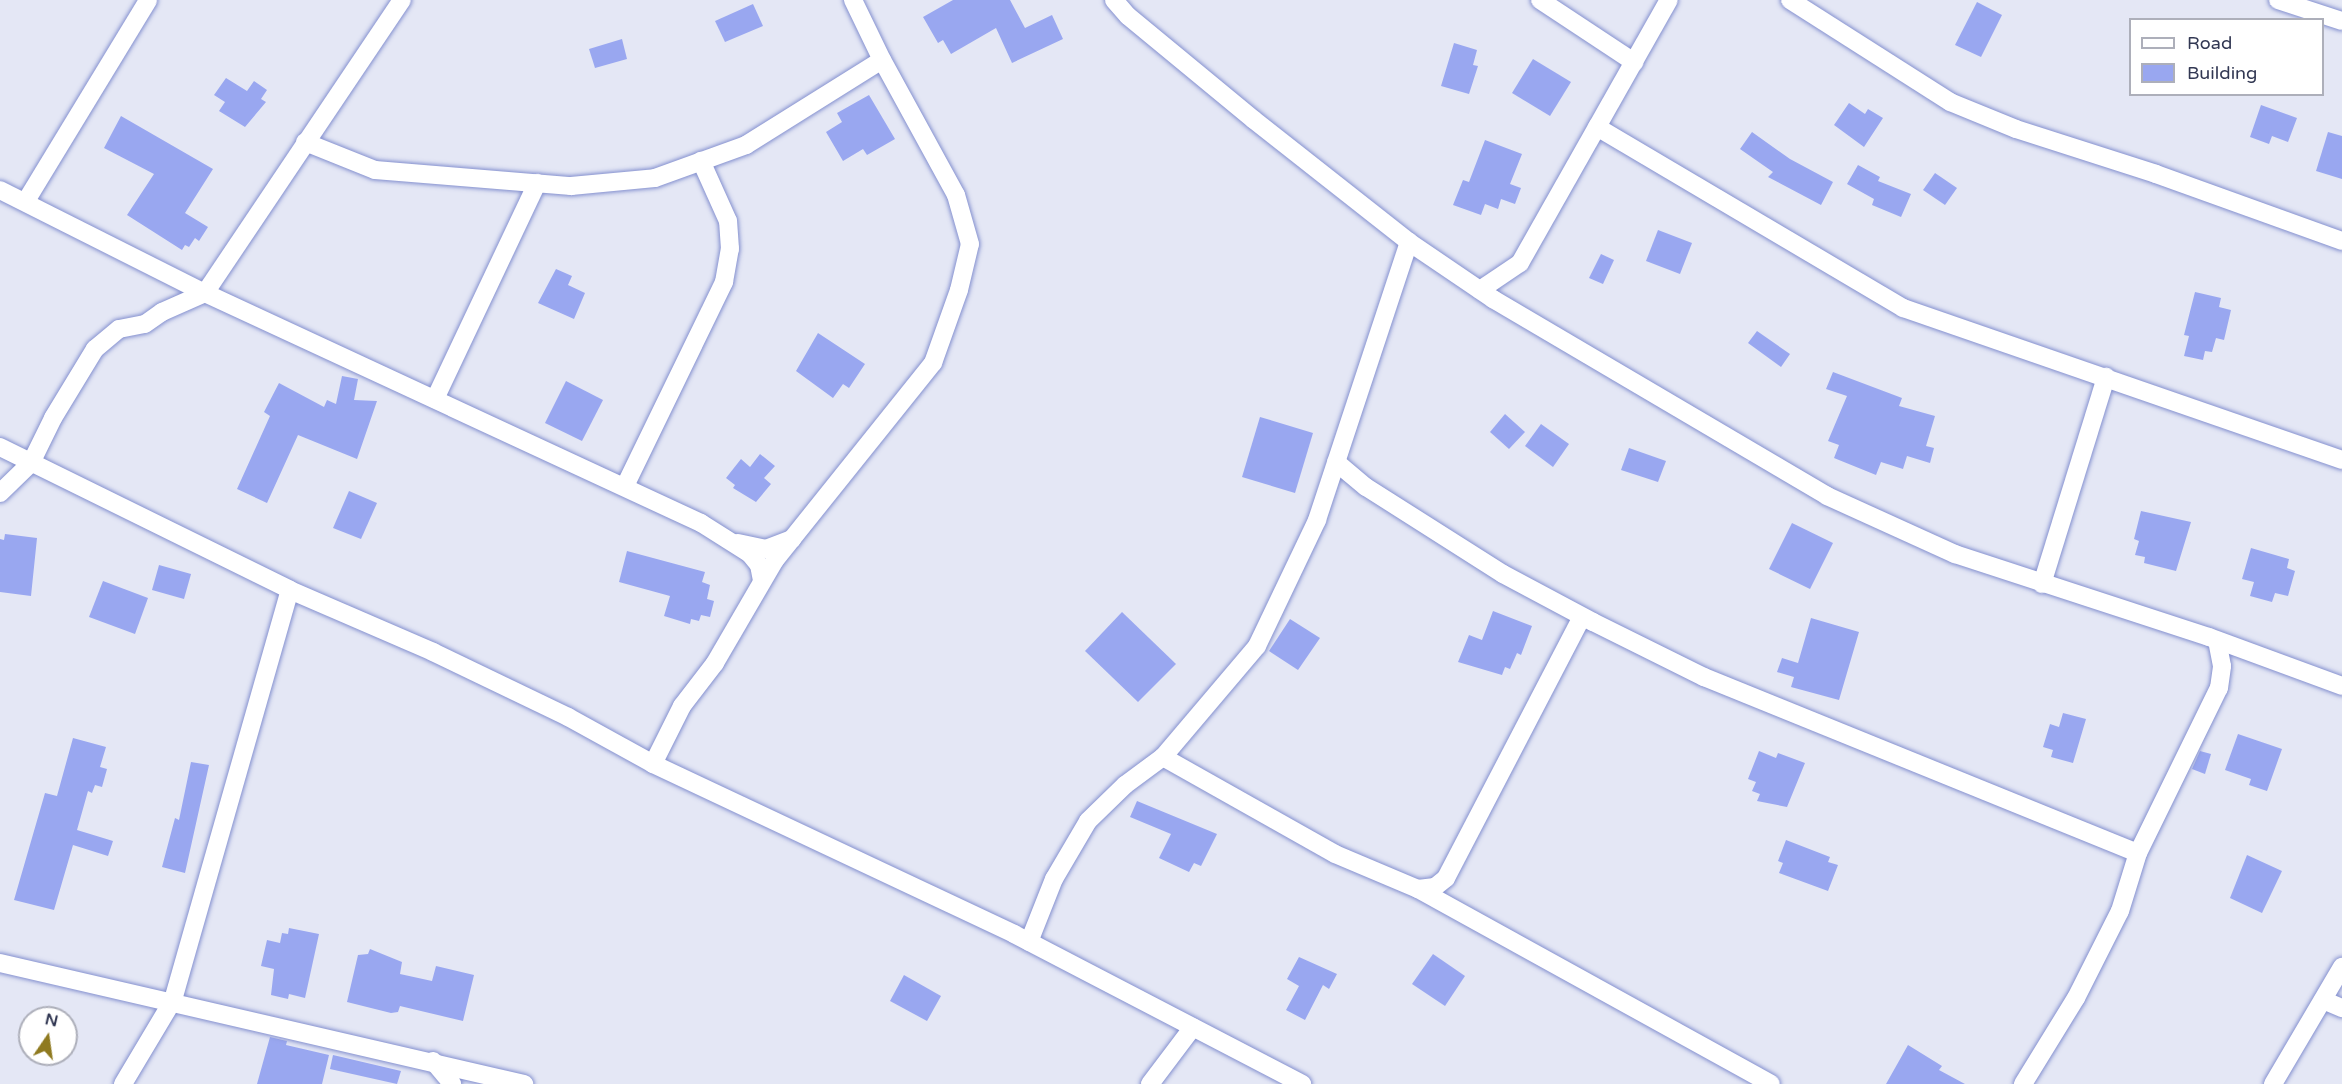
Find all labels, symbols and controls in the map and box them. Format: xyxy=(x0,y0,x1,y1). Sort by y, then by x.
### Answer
legend xyxy=(2129,18,2324,96)
text: Road xyxy=(2187,32,2232,54)
text: Building xyxy=(2187,62,2257,84)
north arrow xyxy=(18,1006,78,1066)
text: N xyxy=(43,1009,60,1032)

